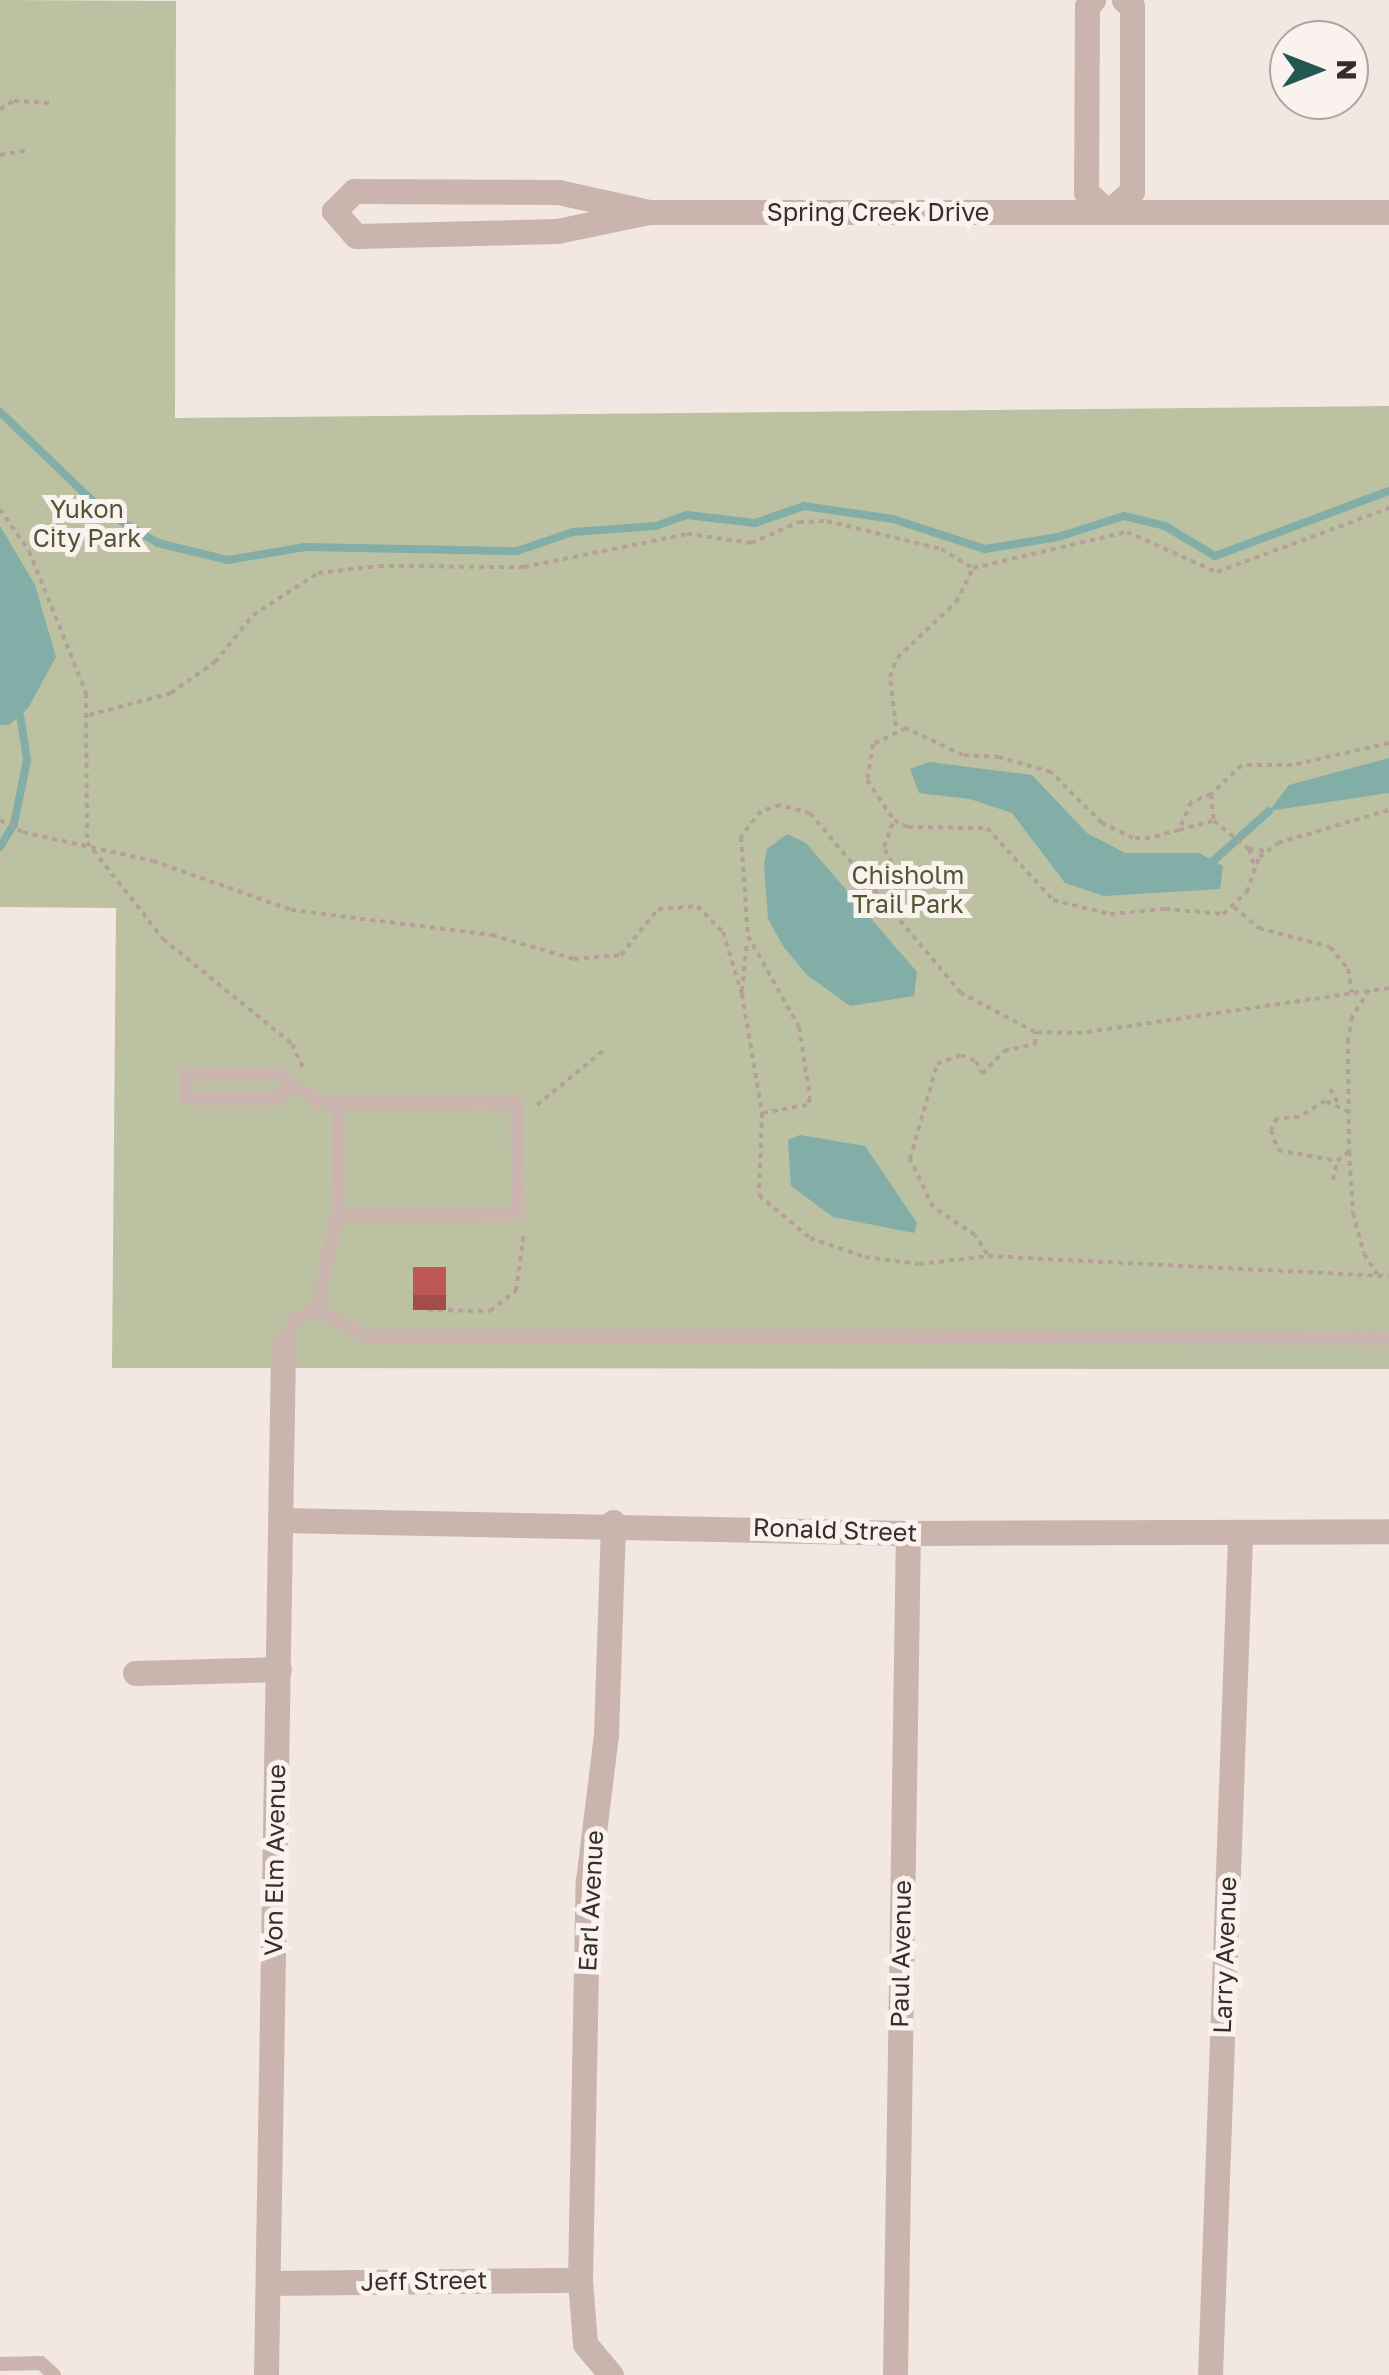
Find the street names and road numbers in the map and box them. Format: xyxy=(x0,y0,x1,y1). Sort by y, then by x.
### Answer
street label: Spring Creek Drive xyxy=(767,197,989,227)
street label: Ronald Street xyxy=(752,1512,918,1548)
street label: Von Elm Avenue xyxy=(258,1764,292,1956)
street label: Earl Avenue xyxy=(572,1830,610,1972)
street label: Larry Avenue xyxy=(1207,1876,1243,2034)
street label: Paul Avenue xyxy=(885,1880,917,2028)
street label: Jeff Street xyxy=(360,2265,488,2297)

